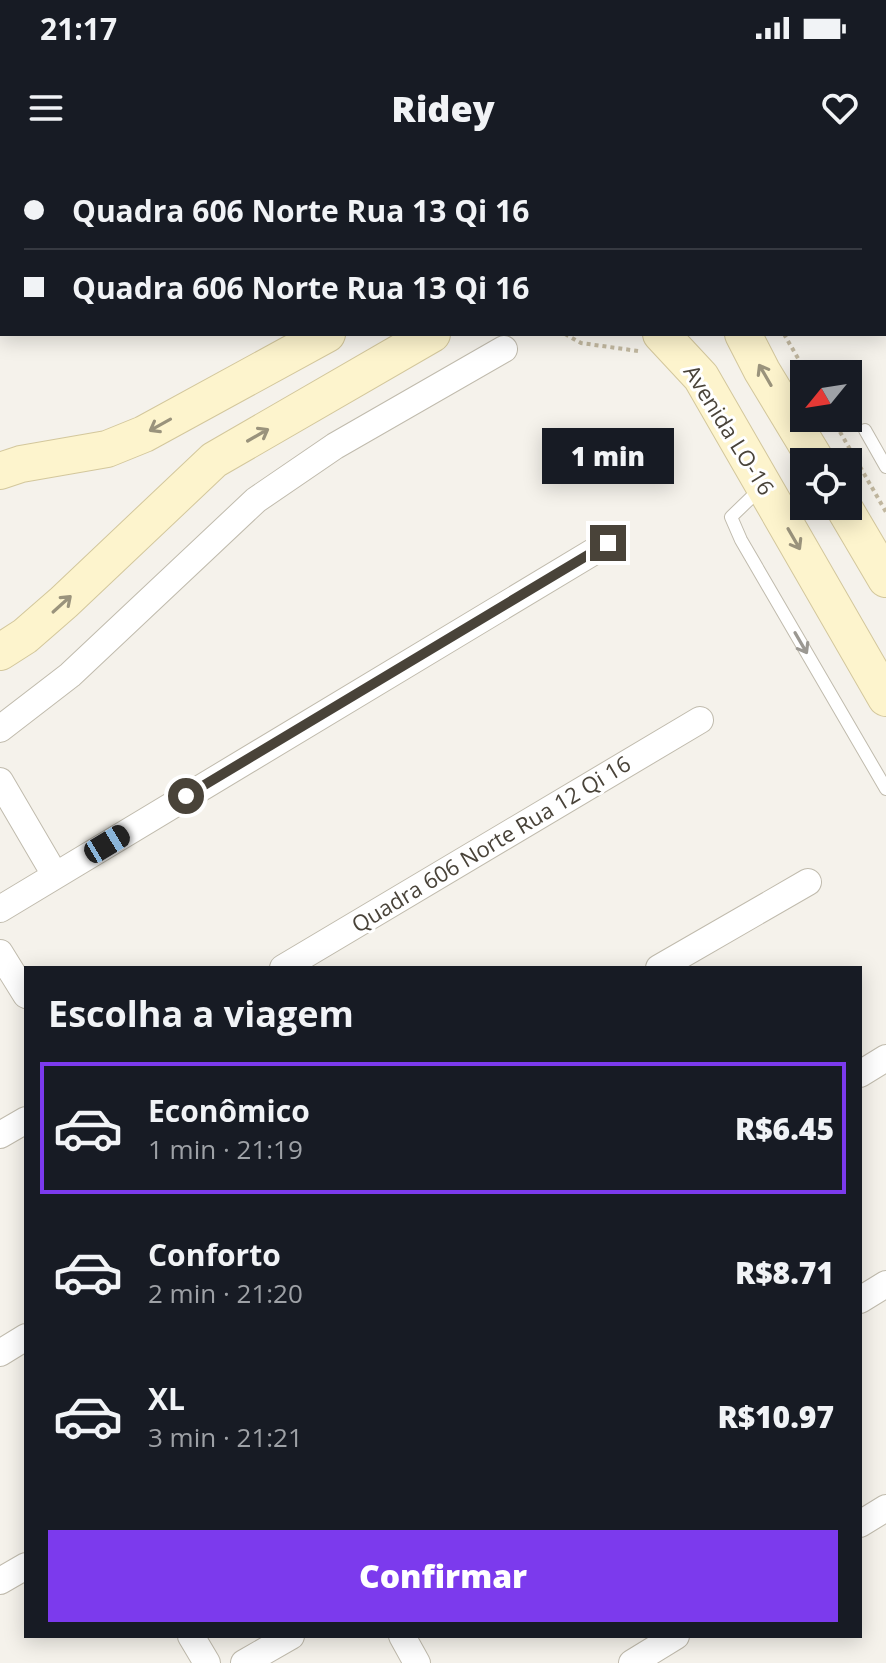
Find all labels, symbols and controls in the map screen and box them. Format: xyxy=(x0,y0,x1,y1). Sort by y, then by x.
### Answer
text: 21:17 xyxy=(40,8,117,49)
text: Ridey xyxy=(391,84,495,133)
icon: menu xyxy=(24,86,68,130)
icon: heart xyxy=(818,86,862,130)
text: Quadra 606 Norte Rua 13 Qi 16 xyxy=(72,190,529,231)
text: Quadra 606 Norte Rua 13 Qi 16 xyxy=(72,267,529,308)
street label: Avenida LO-16 xyxy=(678,359,782,500)
north arrow xyxy=(790,360,862,432)
map controls xyxy=(790,360,862,520)
one-way arrow xyxy=(757,363,772,387)
one-way arrow xyxy=(149,417,172,433)
one-way arrow xyxy=(246,427,269,443)
callout: 1 min xyxy=(542,427,674,483)
text: 1 min xyxy=(571,438,645,474)
button: locate xyxy=(790,448,862,520)
route end xyxy=(590,525,626,561)
one-way arrow xyxy=(786,527,802,550)
one-way arrow xyxy=(51,595,71,613)
one-way arrow xyxy=(793,631,809,654)
street label: Quadra 606 Norte Rua 12 Qi 16 xyxy=(345,748,636,939)
route start xyxy=(168,778,204,814)
car xyxy=(80,821,134,867)
text: Escolha a viagem xyxy=(48,989,354,1038)
text: Econômico xyxy=(148,1090,310,1131)
icon: car xyxy=(52,1092,124,1164)
text: R$6.45 xyxy=(735,1108,834,1149)
text: 1 min · 21:19 xyxy=(148,1131,303,1167)
text: Conforto xyxy=(148,1234,281,1275)
icon: car xyxy=(52,1236,124,1308)
text: R$8.71 xyxy=(735,1252,834,1293)
text: 2 min · 21:20 xyxy=(148,1275,303,1311)
text: XL xyxy=(148,1378,185,1419)
icon: car xyxy=(52,1380,124,1452)
text: R$10.97 xyxy=(717,1396,834,1437)
text: 3 min · 21:21 xyxy=(148,1419,303,1455)
button: Confirmar xyxy=(48,1530,838,1622)

